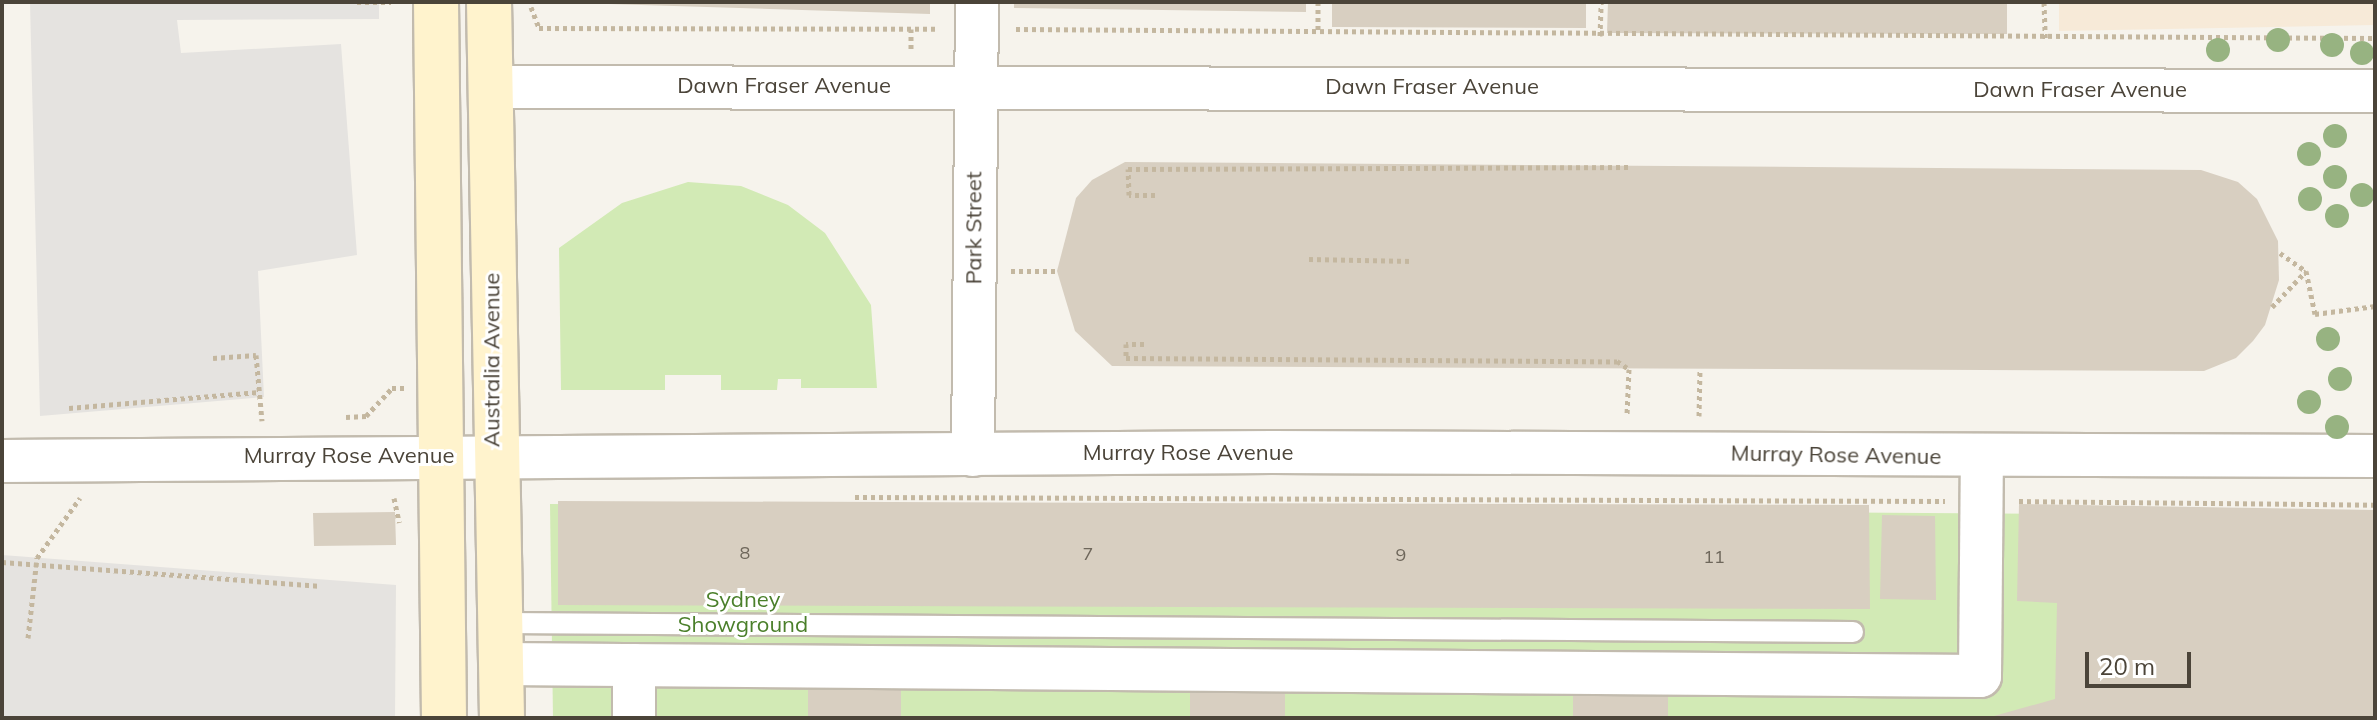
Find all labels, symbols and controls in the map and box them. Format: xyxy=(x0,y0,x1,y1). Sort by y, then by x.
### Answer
street label: Dawn Fraser Avenue xyxy=(677,73,891,99)
street label: Dawn Fraser Avenue xyxy=(1325,74,1539,100)
street label: Dawn Fraser Avenue xyxy=(1973,77,2187,103)
street label: Park Street xyxy=(961,172,987,284)
street label: Australia Avenue xyxy=(479,273,505,447)
street label: Murray Rose Avenue xyxy=(1083,440,1293,466)
street label: Murray Rose Avenue xyxy=(1730,440,1942,470)
street label: Murray Rose Avenue xyxy=(244,443,454,469)
house number: 8 xyxy=(740,542,750,564)
house number: 7 xyxy=(1083,543,1093,565)
house number: 9 xyxy=(1396,544,1406,566)
house number: 11 xyxy=(1703,546,1725,568)
park label: Sydney Showground xyxy=(678,586,808,638)
scale bar xyxy=(2089,636,2195,686)
text: 20 m xyxy=(2099,651,2155,681)

